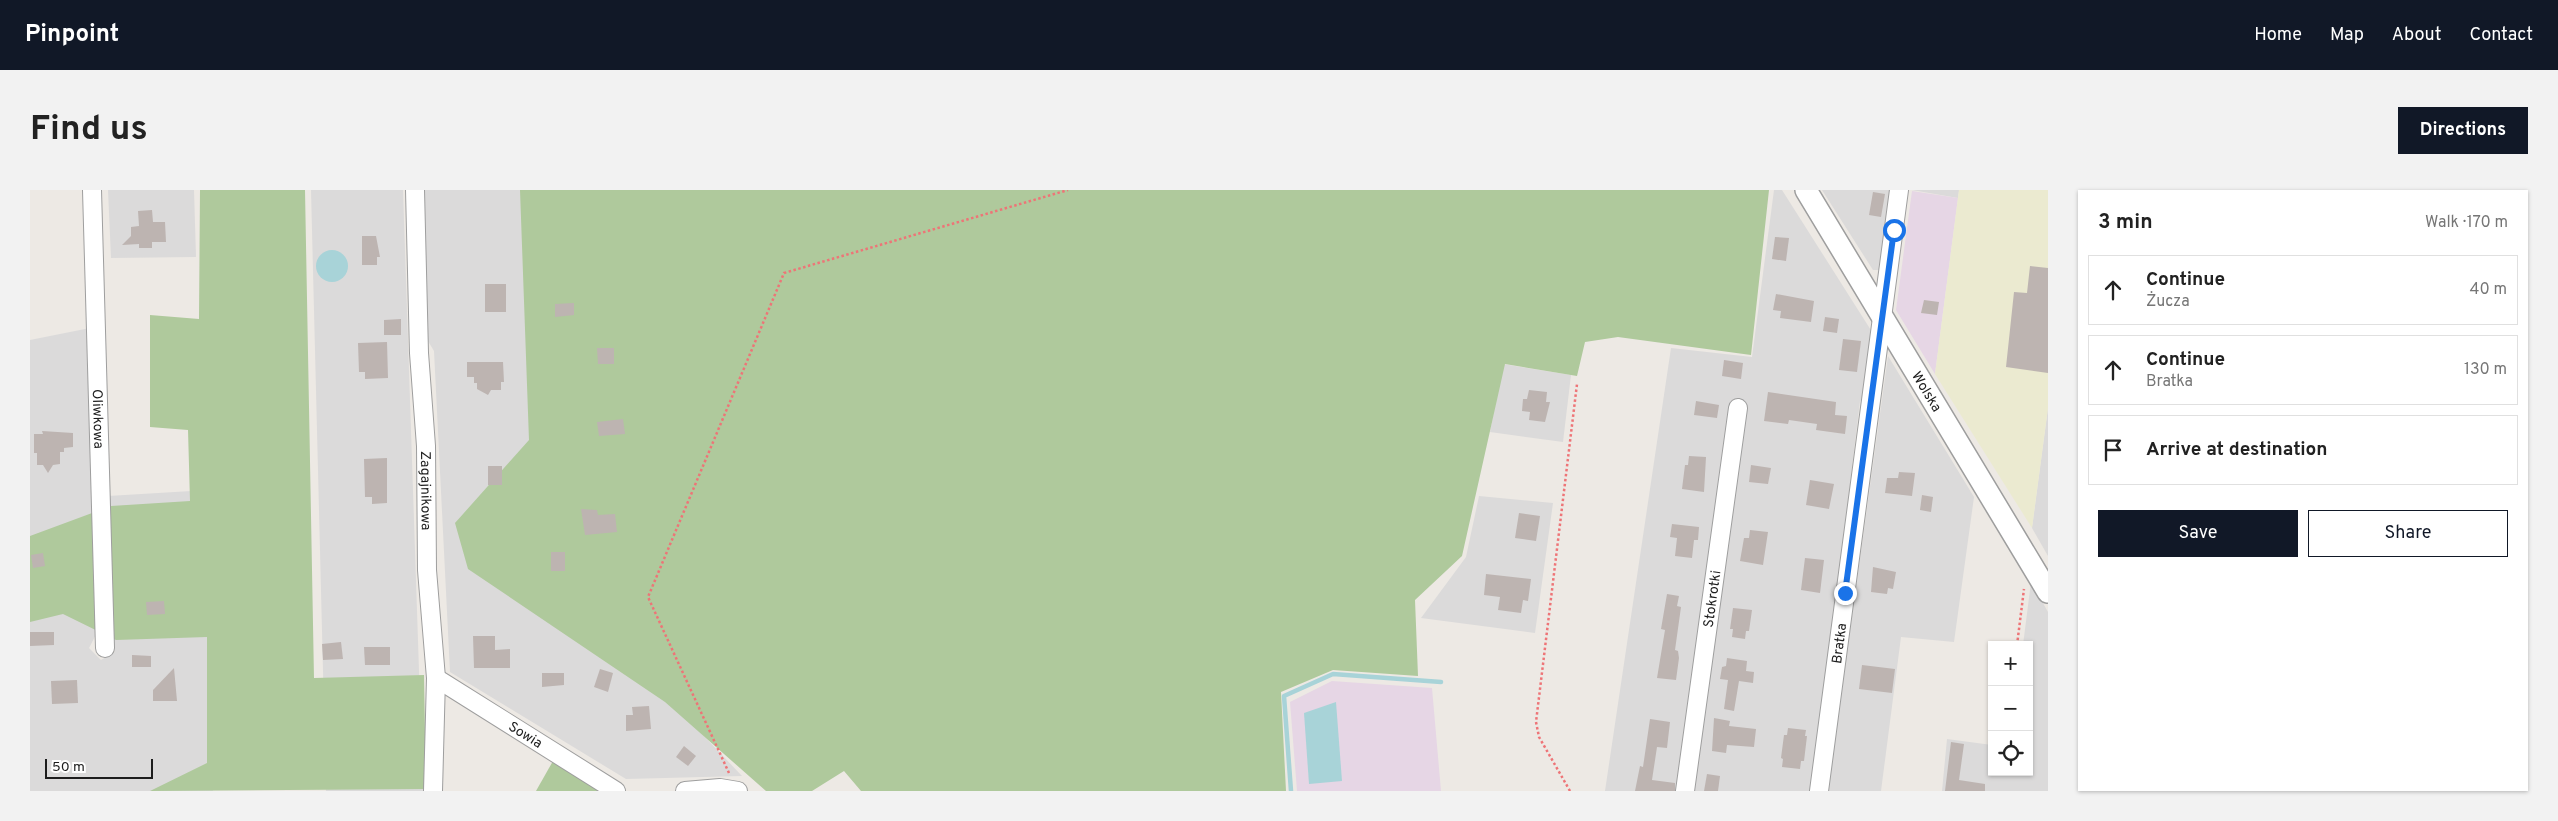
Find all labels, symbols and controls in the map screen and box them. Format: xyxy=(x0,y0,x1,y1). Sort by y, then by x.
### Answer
text: Pinpoint xyxy=(25,20,119,50)
text: Home xyxy=(2254,24,2302,47)
text: Map xyxy=(2330,24,2364,47)
text: About xyxy=(2392,24,2441,47)
text: Contact xyxy=(2469,24,2533,47)
button: Directions xyxy=(2398,107,2528,154)
text: Find us xyxy=(30,108,148,152)
text: 3 min xyxy=(2098,209,2153,236)
text: Walk · 170 m xyxy=(2425,213,2508,233)
route start xyxy=(1883,219,1906,242)
text: Continue xyxy=(2146,268,2225,292)
icon: ahead xyxy=(2099,276,2127,304)
text: 40 m xyxy=(2469,280,2507,300)
text: Żucza xyxy=(2146,292,2190,312)
text: Continue xyxy=(2146,348,2225,372)
icon: ahead xyxy=(2099,356,2127,384)
text: 130 m xyxy=(2464,360,2507,380)
street label: Wolska xyxy=(1907,369,1945,415)
text: Bratka xyxy=(2146,372,2193,392)
street label: Oliwkowa xyxy=(88,389,106,449)
icon: arrive xyxy=(2099,436,2127,464)
text: Arrive at destination xyxy=(2146,438,2327,462)
street label: Zagajnikowa xyxy=(416,451,434,530)
button: Save xyxy=(2098,510,2298,557)
button: Share xyxy=(2308,510,2508,557)
street label: Stokrotki xyxy=(1701,569,1725,629)
route end xyxy=(1834,582,1857,605)
street label: Bratka xyxy=(1829,622,1851,665)
map controls xyxy=(1988,641,2033,776)
button: + xyxy=(1988,641,2033,686)
button: − xyxy=(1988,686,2033,731)
street label: Sowia xyxy=(505,719,545,753)
button: locate xyxy=(1988,731,2033,776)
scale bar xyxy=(45,756,152,779)
text: 50 m xyxy=(52,759,85,776)

